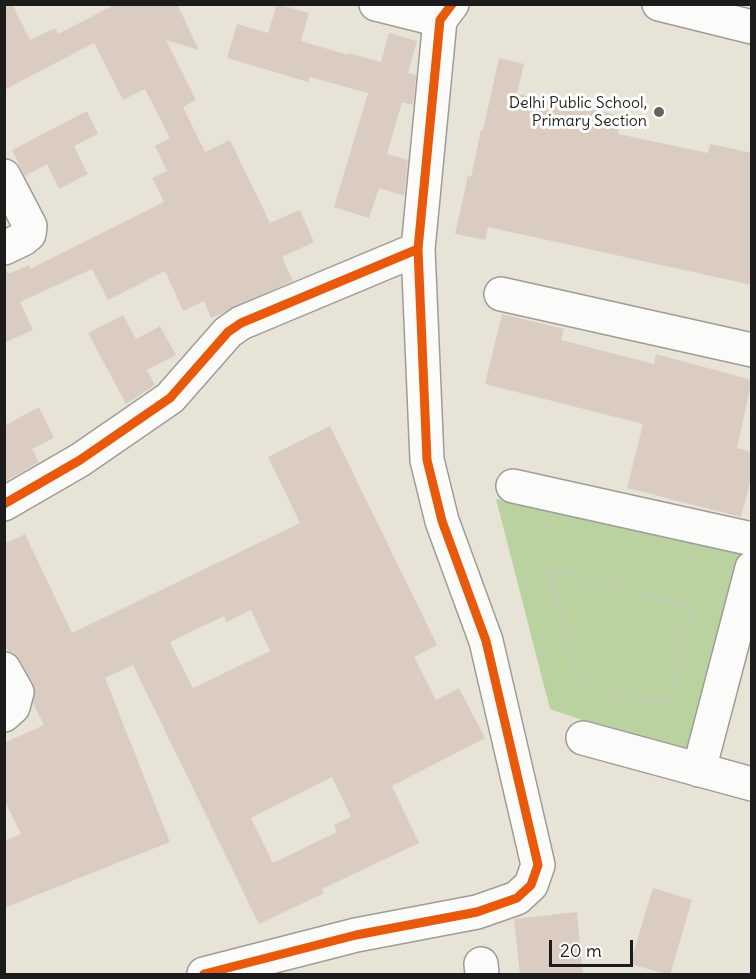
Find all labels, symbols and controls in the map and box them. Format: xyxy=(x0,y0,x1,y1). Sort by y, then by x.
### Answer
place label: Delhi Public School, Primary Section xyxy=(509,93,647,131)
marker: Delhi Public School, Primary Section xyxy=(652,105,666,119)
scale bar xyxy=(552,928,636,966)
text: 20 m xyxy=(560,939,602,962)

